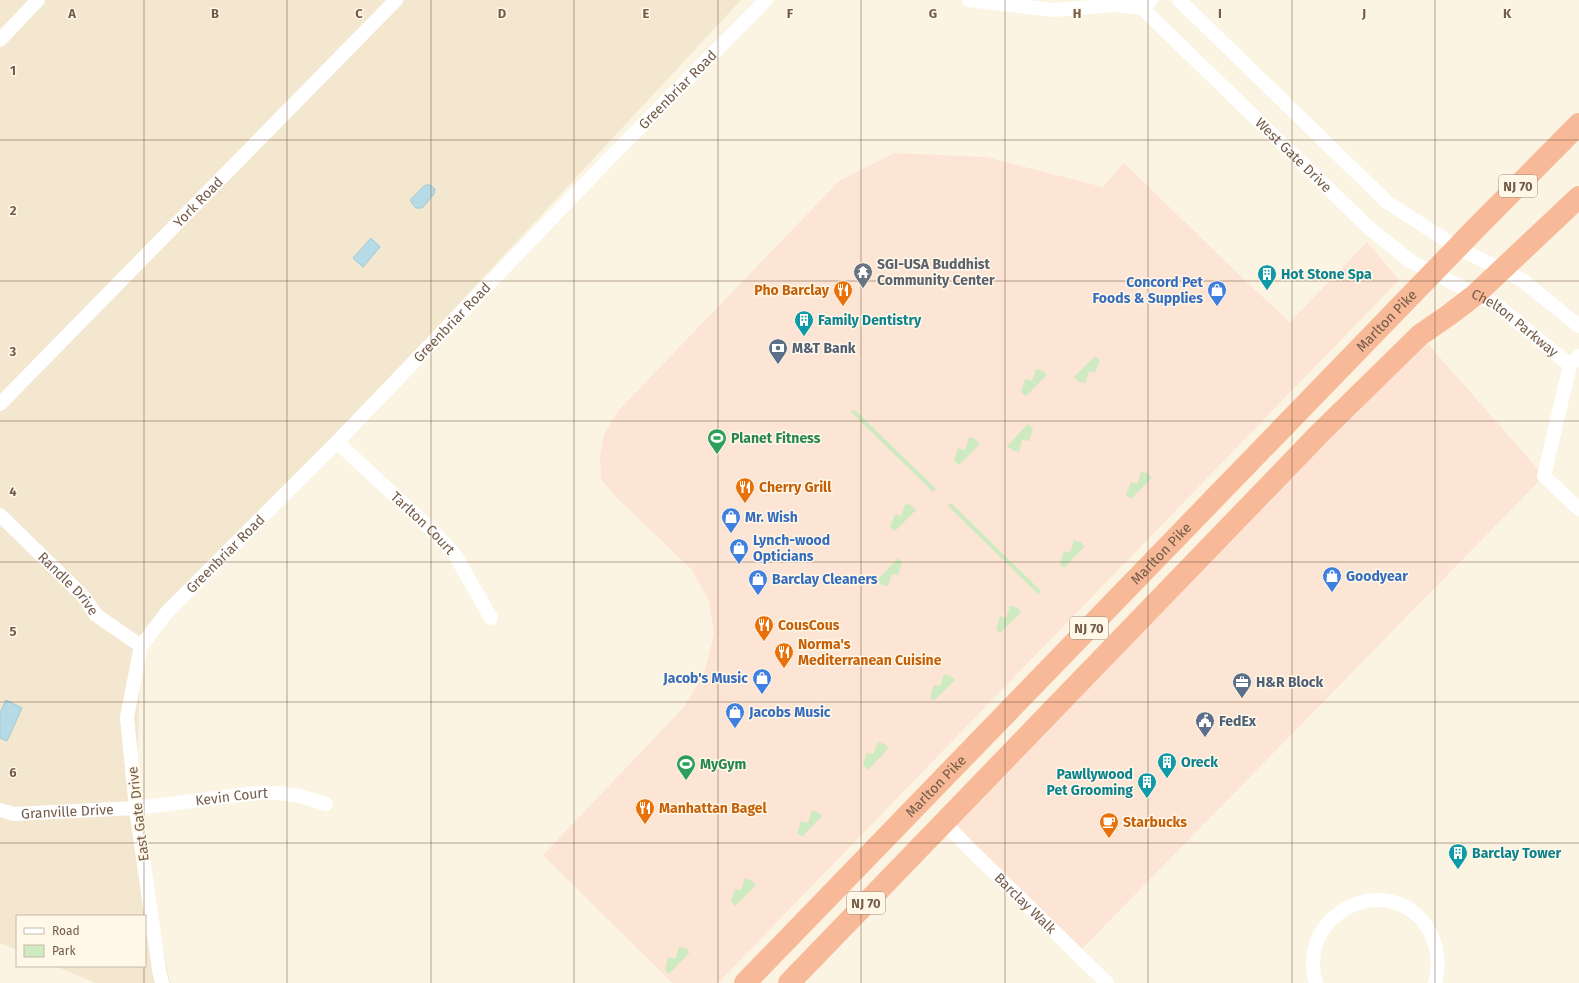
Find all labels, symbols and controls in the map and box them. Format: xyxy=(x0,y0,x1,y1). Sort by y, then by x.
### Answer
text: A xyxy=(67,6,76,21)
text: B xyxy=(211,6,219,21)
text: C xyxy=(355,6,363,21)
text: D xyxy=(498,6,507,21)
text: E xyxy=(643,6,650,21)
text: F xyxy=(787,6,794,21)
text: G xyxy=(929,6,937,21)
text: H xyxy=(1073,6,1081,21)
text: I xyxy=(1218,6,1222,21)
text: J xyxy=(1361,6,1366,21)
text: K xyxy=(1503,6,1512,21)
street label: Greenbriar Road xyxy=(635,47,720,133)
text: 1 xyxy=(10,63,16,78)
street label: West Gate Drive xyxy=(1251,114,1335,196)
street label: York Road xyxy=(170,174,227,231)
road number: NJ 70 xyxy=(1499,175,1537,197)
text: 2 xyxy=(10,203,17,218)
place label: SGI-USA Buddhist Community Center xyxy=(877,256,995,289)
temple icon: SGI-USA Buddhist Community Center xyxy=(852,261,874,289)
building icon: Hot Stone Spa xyxy=(1256,263,1278,291)
place label: Hot Stone Spa xyxy=(1281,266,1372,283)
place label: Concord Pet Foods & Supplies xyxy=(1093,274,1204,307)
street label: Greenbriar Road xyxy=(410,279,495,366)
restaurant icon: Pho Barclay xyxy=(832,279,854,307)
shop icon: Concord Pet Foods & Supplies xyxy=(1206,279,1228,307)
place label: Pho Barclay xyxy=(754,282,830,299)
street label: Chelton Parkway xyxy=(1468,285,1562,361)
street label: Marlton Pike xyxy=(1353,286,1421,356)
building icon: Family Dentistry xyxy=(793,309,815,337)
place label: Family Dentistry xyxy=(818,312,922,329)
bank icon: M&T Bank xyxy=(767,337,789,365)
place label: M&T Bank xyxy=(792,340,856,357)
text: 3 xyxy=(9,344,17,359)
sports icon: Planet Fitness xyxy=(706,427,728,455)
place label: Planet Fitness xyxy=(731,430,821,447)
restaurant icon: Cherry Grill xyxy=(734,476,756,504)
place label: Cherry Grill xyxy=(759,479,832,496)
text: 4 xyxy=(9,484,17,499)
street label: Tarlton Court xyxy=(387,488,459,559)
shop icon: Mr. Wish xyxy=(720,506,742,534)
place label: Mr. Wish xyxy=(745,509,798,526)
street label: Greenbriar Road xyxy=(183,511,268,597)
street label: Marlton Pike xyxy=(1127,519,1195,588)
place label: Lynch-wood Opticians xyxy=(753,532,830,565)
shop icon: Lynch-wood Opticians xyxy=(728,537,750,565)
street label: Randle Drive xyxy=(34,549,102,619)
shop icon: Goodyear xyxy=(1321,565,1343,593)
shop icon: Barclay Cleaners xyxy=(747,568,769,596)
place label: Goodyear xyxy=(1346,568,1408,585)
place label: Barclay Cleaners xyxy=(772,571,878,588)
restaurant icon: CousCous xyxy=(753,614,775,642)
place label: CousCous xyxy=(778,617,840,634)
road number: NJ 70 xyxy=(1070,617,1108,639)
text: 5 xyxy=(10,624,17,639)
place label: Norma's Mediterranean Cuisine xyxy=(798,636,942,669)
restaurant icon: Norma's Mediterranean Cuisine xyxy=(773,641,795,669)
shop icon: Jacob's Music xyxy=(751,667,773,695)
place label: Jacob's Music xyxy=(662,670,748,687)
office icon: H&R Block xyxy=(1231,671,1253,699)
place label: H&R Block xyxy=(1256,674,1324,691)
shop icon: Jacobs Music xyxy=(724,701,746,729)
place label: Jacobs Music xyxy=(748,704,831,721)
public building icon: FedEx xyxy=(1194,710,1216,738)
place label: FedEx xyxy=(1219,713,1257,730)
building icon: Oreck xyxy=(1156,751,1178,779)
street label: Marlton Pike xyxy=(902,752,970,821)
sports icon: MyGym xyxy=(675,753,697,781)
place label: Oreck xyxy=(1181,754,1218,771)
place label: MyGym xyxy=(700,756,747,773)
text: 6 xyxy=(9,765,17,780)
street label: East Gate Drive xyxy=(124,765,153,862)
place label: Pawllywood Pet Grooming xyxy=(1046,766,1133,799)
building icon: Pawllywood Pet Grooming xyxy=(1136,771,1158,799)
street label: Kevin Court xyxy=(194,785,269,810)
restaurant icon: Manhattan Bagel xyxy=(634,797,656,825)
place label: Manhattan Bagel xyxy=(659,800,768,817)
street label: Granville Drive xyxy=(21,801,114,823)
cafe icon: Starbucks xyxy=(1098,811,1120,839)
place label: Starbucks xyxy=(1123,814,1187,831)
building icon: Barclay Tower xyxy=(1447,842,1469,870)
place label: Barclay Tower xyxy=(1472,845,1562,862)
street label: Barclay Walk xyxy=(991,870,1060,938)
road number: NJ 70 xyxy=(847,892,885,914)
legend xyxy=(16,915,146,967)
text: Road xyxy=(52,924,80,938)
text: Park xyxy=(52,944,76,958)

